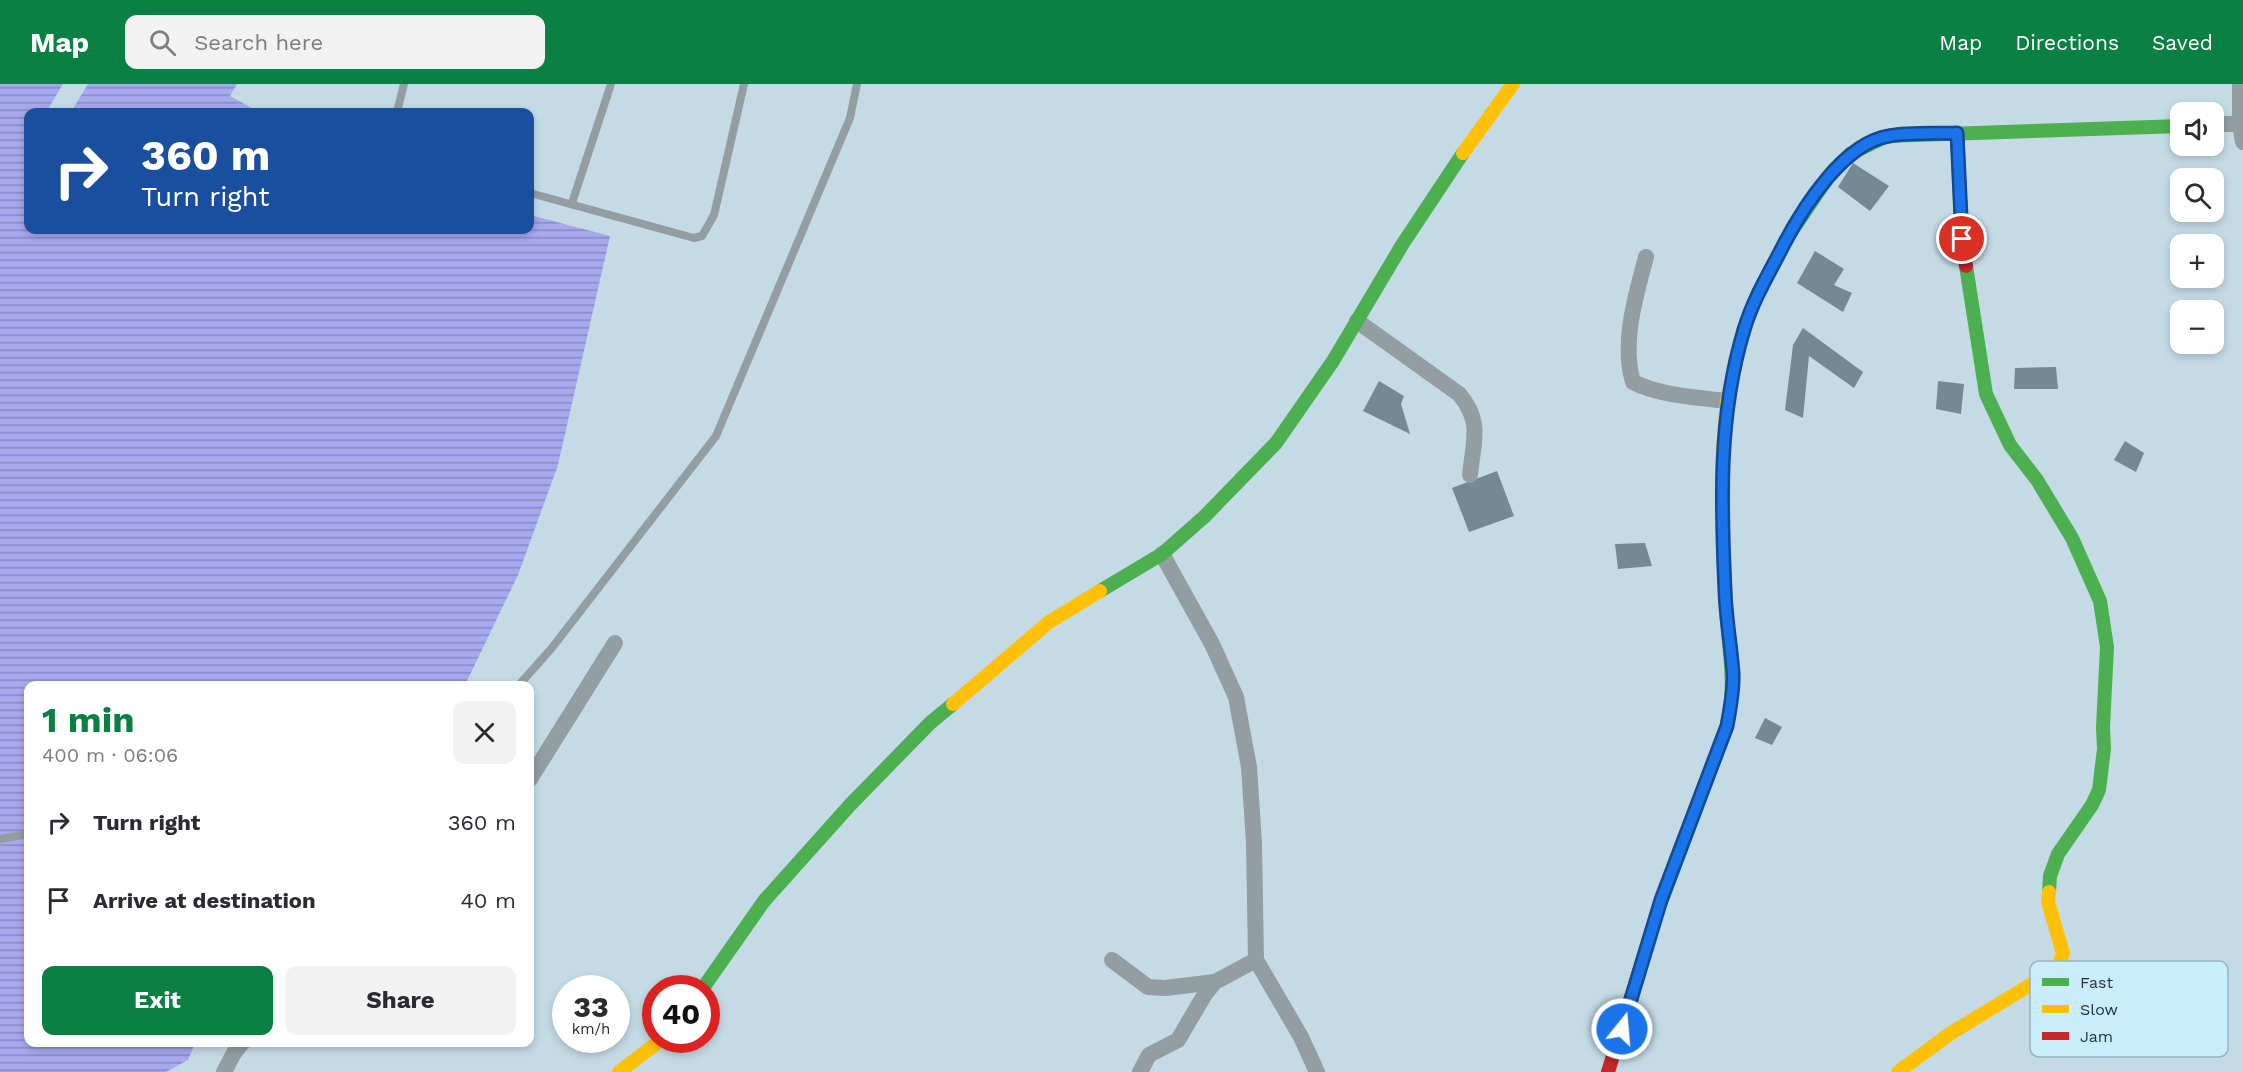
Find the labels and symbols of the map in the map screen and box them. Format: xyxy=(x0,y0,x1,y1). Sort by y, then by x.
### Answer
pin xyxy=(1936,213,1987,264)
legend xyxy=(2030,961,2228,1057)
text: Fast xyxy=(2080,973,2113,992)
speed limit sign: 40 xyxy=(642,975,720,1053)
position arrow xyxy=(1590,997,1654,1061)
text: Slow xyxy=(2080,1000,2118,1019)
text: Jam xyxy=(2080,1027,2113,1046)

